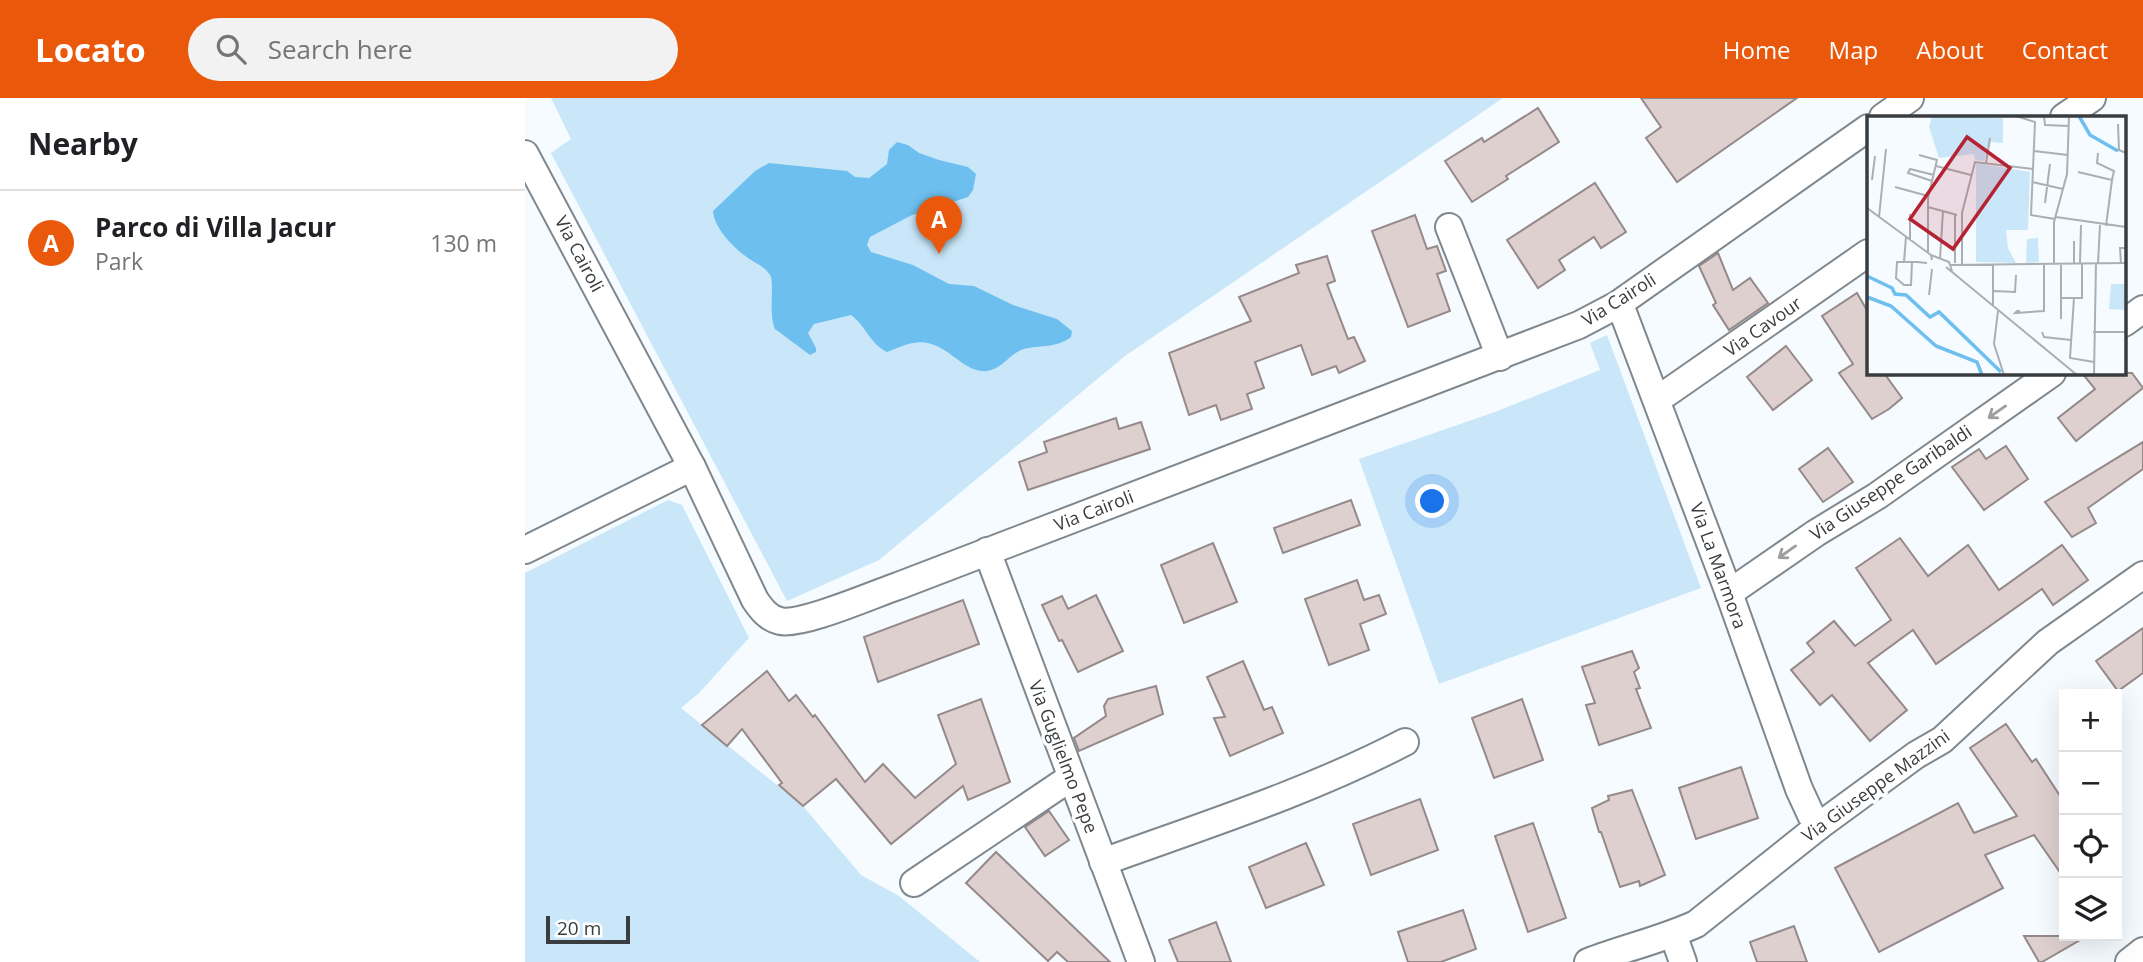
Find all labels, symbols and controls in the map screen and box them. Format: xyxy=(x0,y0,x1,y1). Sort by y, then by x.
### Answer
search box xyxy=(188,18,678,81)
text: Locato xyxy=(35,27,146,72)
icon: search xyxy=(212,30,250,68)
text: Search here xyxy=(268,31,413,67)
text: Home xyxy=(1723,33,1791,66)
text: Map xyxy=(1829,33,1878,66)
text: About xyxy=(1916,33,1984,66)
text: Contact xyxy=(2022,33,2108,66)
inset map xyxy=(1867,116,2126,374)
text: Nearby xyxy=(28,123,138,164)
pin: A xyxy=(916,196,962,254)
text: Parco di Villa Jacur xyxy=(95,209,336,245)
street label: Via Cairoli xyxy=(550,211,610,296)
text: A xyxy=(43,227,59,259)
text: 130 m xyxy=(430,227,497,259)
text: Park xyxy=(95,245,143,277)
street label: Via Cairoli xyxy=(1577,267,1660,331)
street label: Via Cavour xyxy=(1719,290,1806,362)
one-way arrow xyxy=(1987,405,2007,419)
street label: Via Giuseppe Garibaldi xyxy=(1805,419,1976,545)
street label: Via Cairoli xyxy=(1051,484,1137,536)
your location xyxy=(1415,484,1449,518)
street label: Via La Marmora xyxy=(1685,499,1753,632)
one-way arrow xyxy=(1778,545,1798,559)
street label: Via Guglielmo Pepe xyxy=(1024,677,1104,836)
map controls xyxy=(2059,689,2122,941)
button: + xyxy=(2059,689,2122,752)
street label: Via Giuseppe Mazzini xyxy=(1797,723,1954,847)
button: − xyxy=(2059,752,2122,815)
button: locate xyxy=(2059,815,2122,878)
button: layers xyxy=(2059,878,2122,941)
scale bar xyxy=(546,913,630,945)
text: 20 m xyxy=(557,915,601,941)

